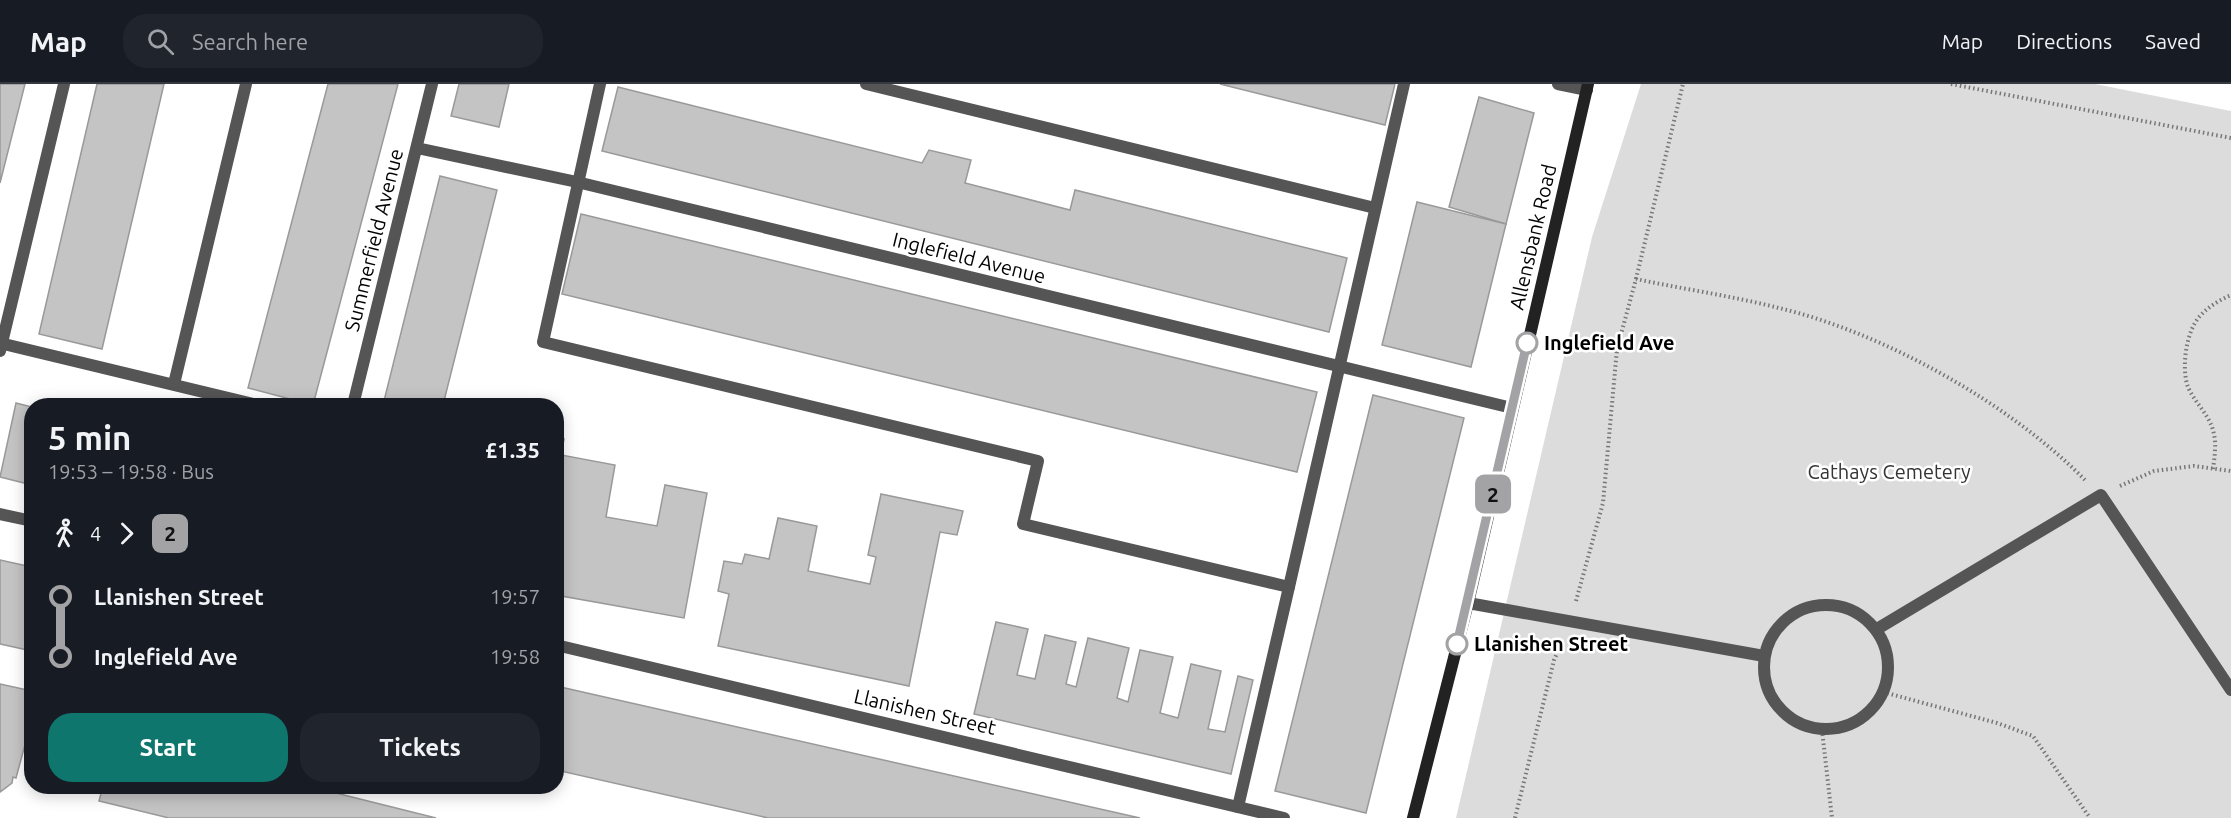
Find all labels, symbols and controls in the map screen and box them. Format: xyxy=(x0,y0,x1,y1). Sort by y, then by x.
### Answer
search box xyxy=(123,14,543,68)
icon: search xyxy=(144,25,177,58)
text: Map xyxy=(30,26,87,57)
text: Search here xyxy=(192,29,308,54)
text: Map xyxy=(1942,29,1983,53)
text: Directions xyxy=(2016,29,2112,53)
text: Saved xyxy=(2145,29,2201,53)
street label: Summerfield Avenue xyxy=(340,146,407,334)
street label: Allensbank Road xyxy=(1505,162,1560,312)
street label: Inglefield Avenue xyxy=(890,227,1048,288)
place label: Inglefield Ave xyxy=(1544,331,1675,354)
marker: Inglefield Ave xyxy=(1516,332,1538,354)
text: 5 min xyxy=(48,419,131,456)
text: £1.35 xyxy=(485,437,540,462)
text: 19:53 – 19:58 · Bus xyxy=(48,460,214,483)
park label: Cathays Cemetery xyxy=(1807,460,1971,483)
line badge: 2 xyxy=(1474,474,1512,514)
text: 2 xyxy=(1487,482,1499,506)
icon: walk xyxy=(48,517,81,550)
icon: forward xyxy=(110,517,143,550)
text: 2 xyxy=(164,521,176,545)
text: 4 xyxy=(90,522,101,545)
text: Llanishen Street xyxy=(94,584,264,609)
text: 19:57 xyxy=(490,585,540,608)
place label: Llanishen Street xyxy=(1474,632,1629,655)
marker: Llanishen Street xyxy=(1446,633,1468,655)
text: Inglefield Ave xyxy=(94,644,238,669)
text: 19:58 xyxy=(490,645,540,668)
street label: Llanishen Street xyxy=(852,684,998,739)
button: Start xyxy=(48,713,288,782)
button: Tickets xyxy=(300,713,540,782)

